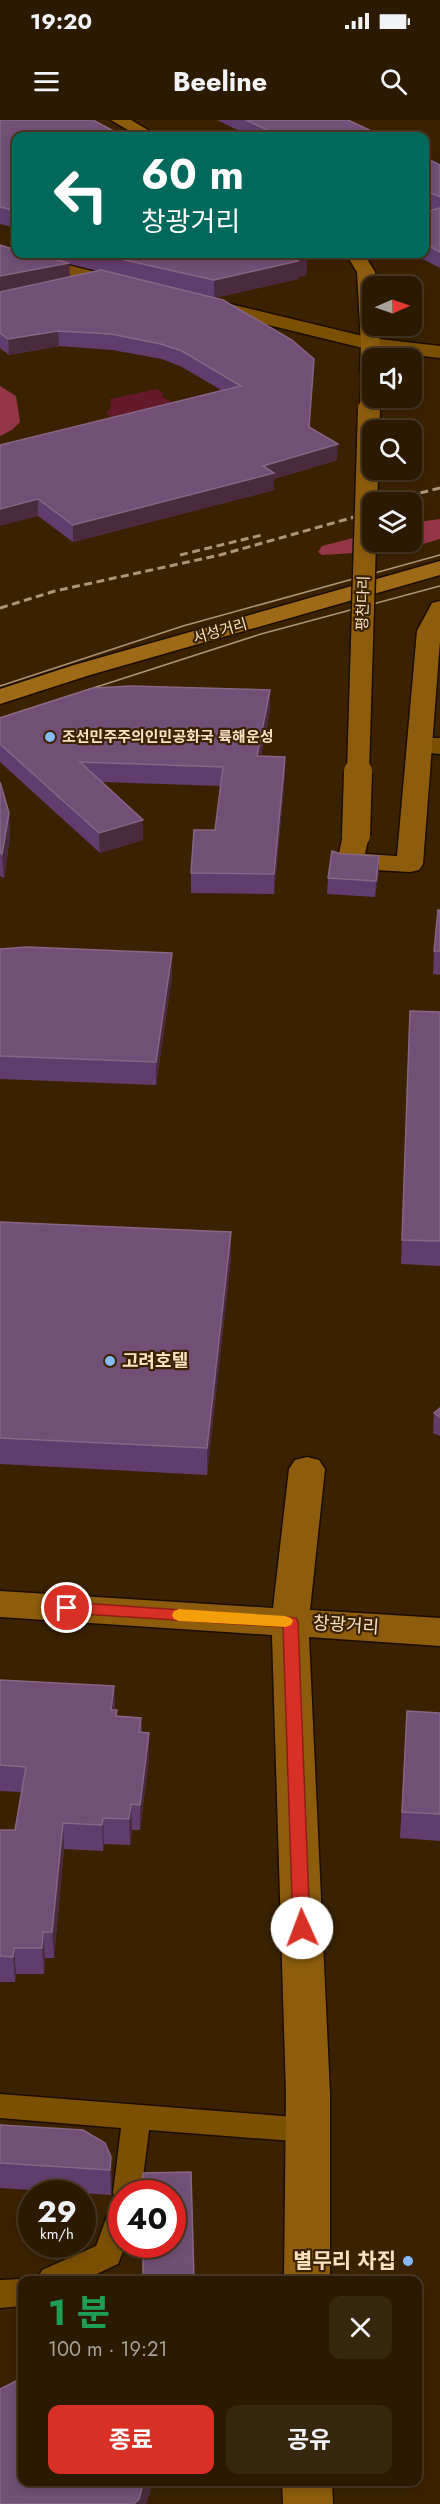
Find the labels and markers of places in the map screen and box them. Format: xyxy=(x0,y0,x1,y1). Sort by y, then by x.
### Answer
place label: 조선민주주의인민공화국 륙해운성 xyxy=(62,726,274,748)
marker: 조선민주주의인민공화국 륙해운성 xyxy=(43,730,57,744)
place label: 고려호텔 xyxy=(122,1348,188,1374)
marker: 고려호텔 xyxy=(103,1354,117,1368)
pin xyxy=(41,1582,92,1633)
place label: 별무리 차집 xyxy=(293,2246,396,2276)
marker: 별무리 차집 xyxy=(401,2254,415,2268)

